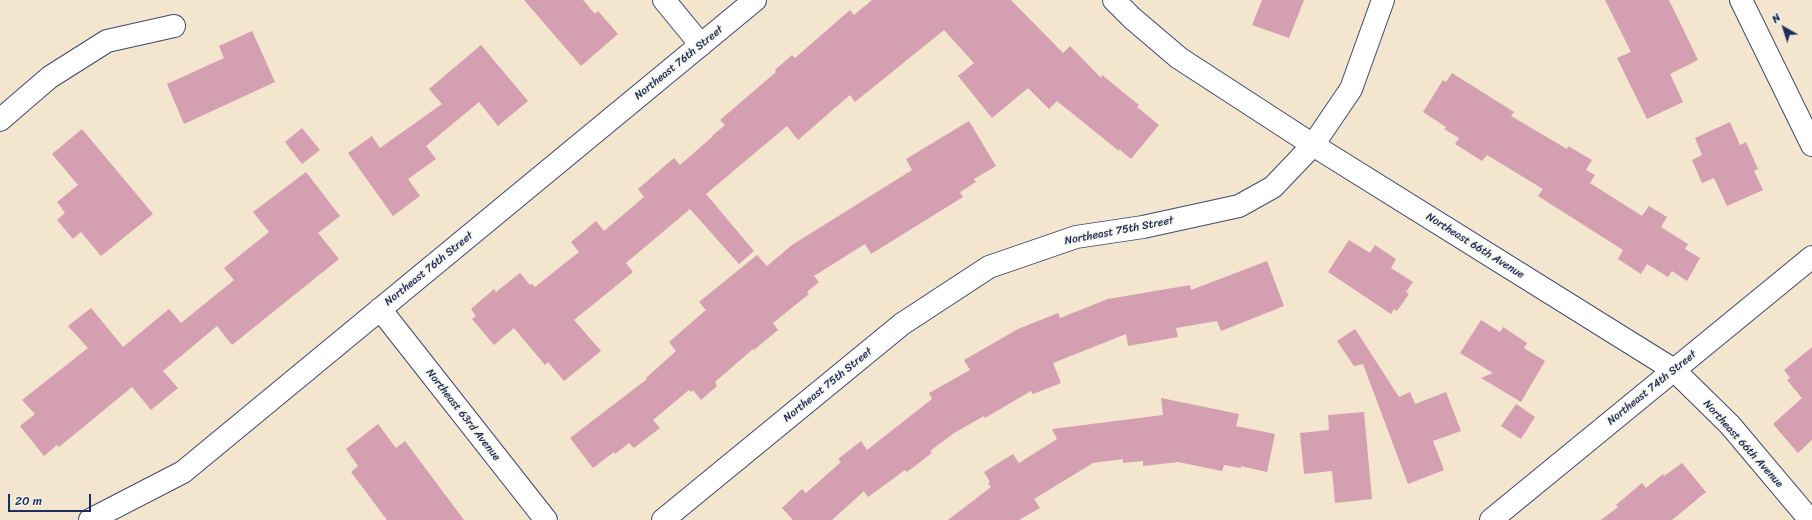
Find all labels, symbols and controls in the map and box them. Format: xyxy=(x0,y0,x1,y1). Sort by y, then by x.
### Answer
north arrow xyxy=(1764,8,1804,48)
text: N xyxy=(1767,9,1785,28)
street label: Northeast 76th Street xyxy=(632,23,726,103)
street label: Northeast 66th Avenue xyxy=(1423,210,1527,282)
street label: Northeast 75th Street xyxy=(1063,214,1175,248)
street label: Northeast 76th Street xyxy=(382,229,476,309)
street label: Northeast 75th Street xyxy=(781,345,875,425)
street label: Northeast 74th Street xyxy=(1605,348,1699,428)
street label: Northeast 63rd Avenue xyxy=(423,367,503,463)
street label: Northeast 66th Avenue xyxy=(1700,398,1786,490)
scale bar xyxy=(10,486,93,512)
text: 20 m xyxy=(15,490,42,512)

